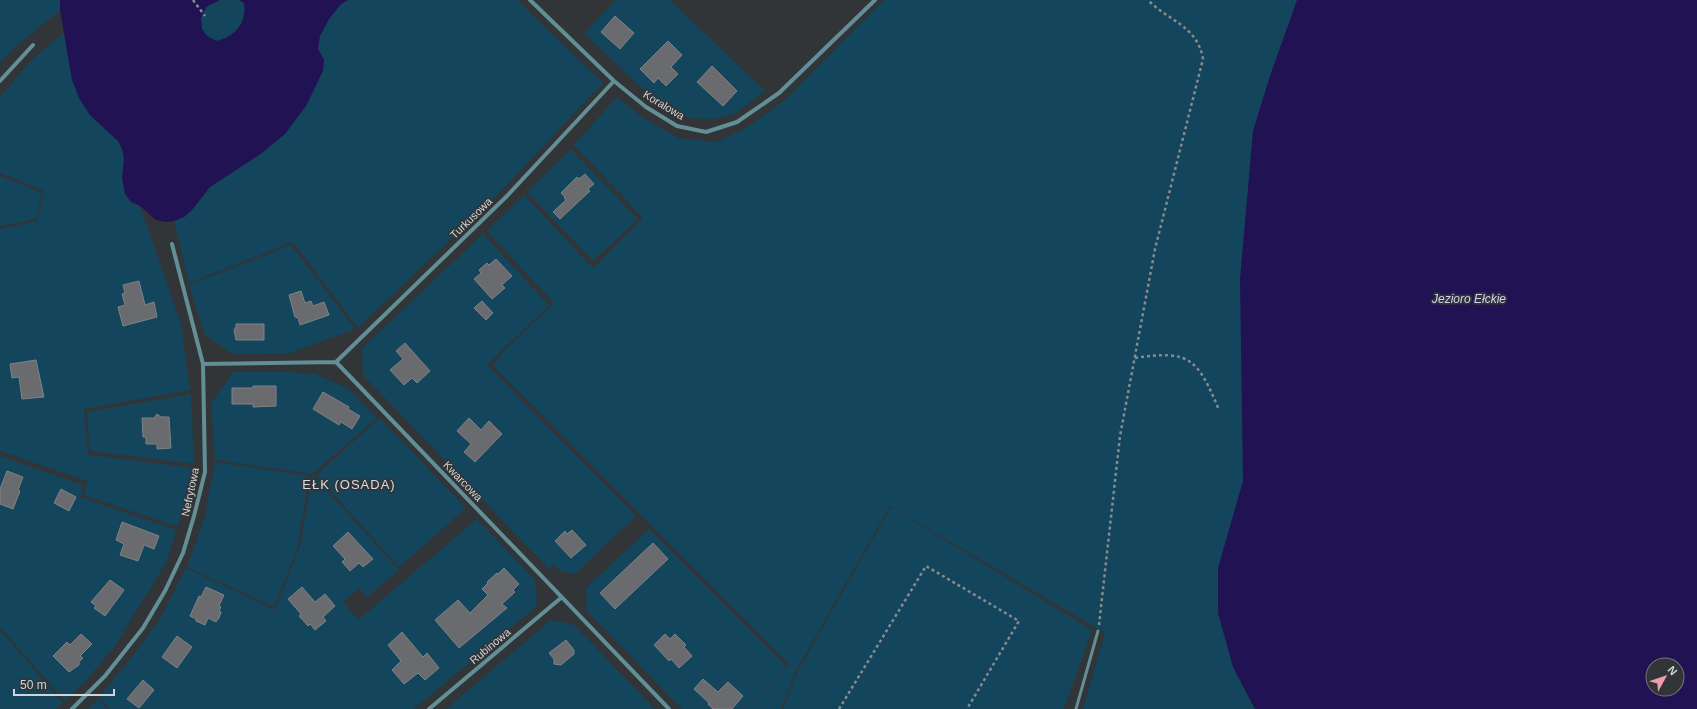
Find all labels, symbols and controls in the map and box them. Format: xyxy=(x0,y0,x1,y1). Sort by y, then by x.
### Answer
street label: Koralowa xyxy=(641,88,688,122)
street label: Turkusowa xyxy=(448,195,495,241)
water label: Jezioro Ełckie xyxy=(1431,292,1506,306)
street label: Kwarcowa xyxy=(441,459,486,504)
street label: Nefrytowa xyxy=(179,466,201,517)
district label: EŁK (OSADA) xyxy=(302,477,396,492)
street label: Rubinowa xyxy=(467,625,513,666)
north arrow xyxy=(1645,657,1685,697)
text: N xyxy=(1666,664,1680,678)
scale bar xyxy=(14,671,114,697)
text: 50 m xyxy=(20,678,47,692)

